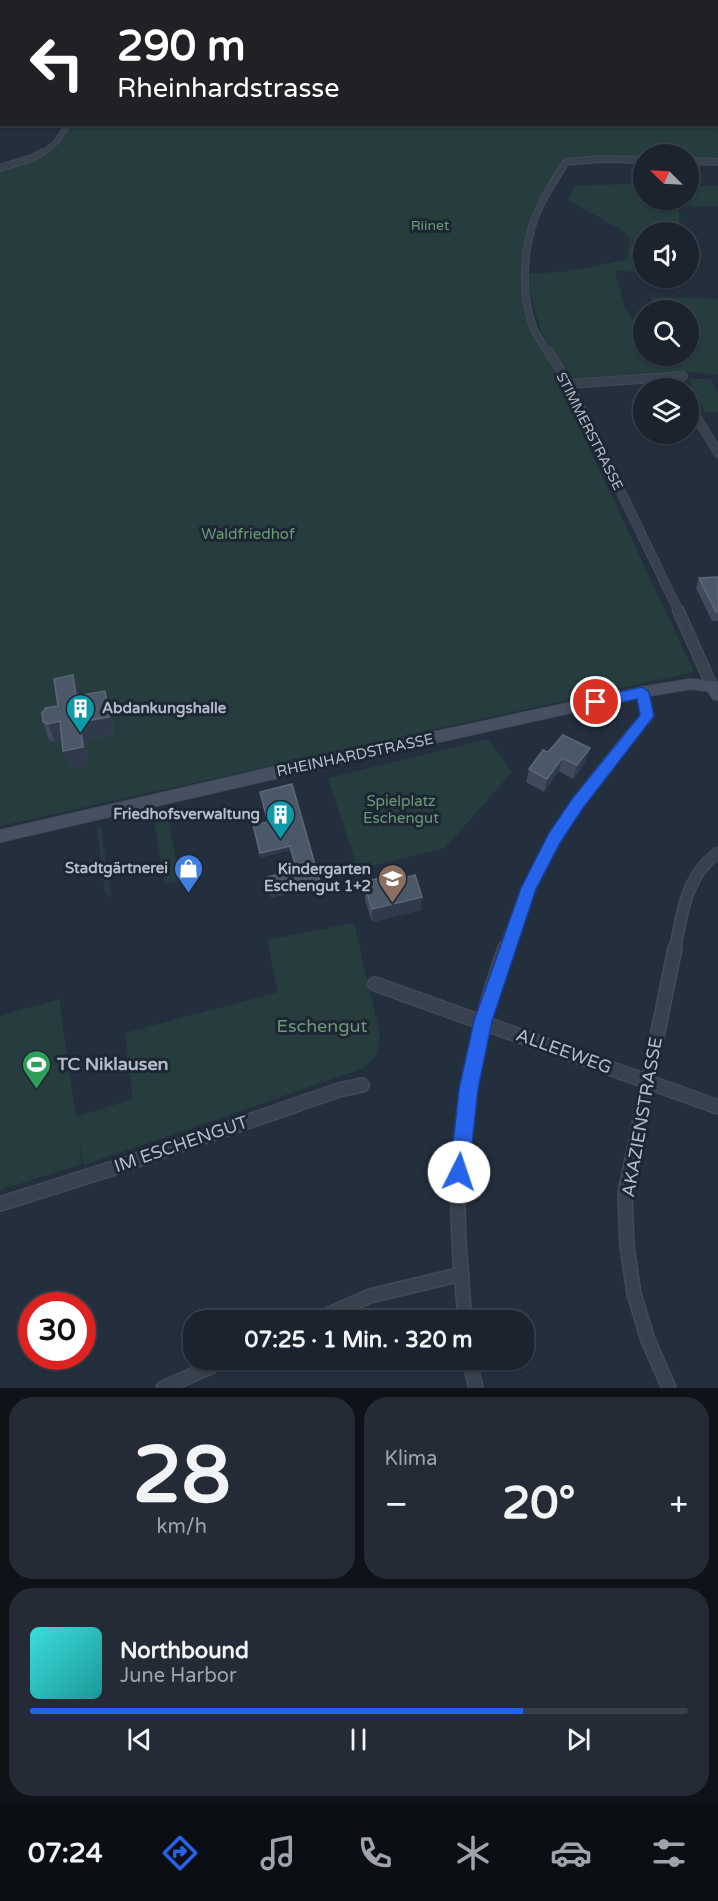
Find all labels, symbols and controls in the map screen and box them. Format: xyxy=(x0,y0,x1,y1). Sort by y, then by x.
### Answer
text: 290 m xyxy=(117,21,246,72)
icon: left xyxy=(18,24,96,102)
text: Rheinhardstrasse xyxy=(117,72,340,105)
north arrow xyxy=(633,144,699,210)
map controls xyxy=(633,144,699,444)
park label: Riinet xyxy=(411,217,450,234)
button: sound xyxy=(633,222,699,288)
button: search xyxy=(633,300,699,366)
street label: STIMMERSTRASSE xyxy=(553,370,627,493)
button: layers xyxy=(633,378,699,444)
park label: Waldfriedhof xyxy=(201,525,295,543)
pin xyxy=(570,676,621,727)
icon: arrive xyxy=(579,685,612,718)
building icon: Abdankungshalle xyxy=(65,692,97,734)
place label: Abdankungshalle xyxy=(102,699,227,718)
street label: RHEINHARDSTRASSE xyxy=(275,730,435,780)
park label: Spielplatz Eschengut xyxy=(363,792,439,827)
building icon: Friedhofsverwaltung xyxy=(265,798,297,840)
place label: Friedhofsverwaltung xyxy=(113,805,260,824)
shop icon: Stadtgärtnerei xyxy=(173,852,205,894)
place label: Stadtgärtnerei xyxy=(65,859,168,878)
place label: Kindergarten Eschengut 1+2 xyxy=(264,860,371,896)
school or university icon: Kindergarten Eschengut 1+2 xyxy=(376,862,408,904)
park label: Eschengut xyxy=(277,1015,368,1037)
street label: ALLEEWEG xyxy=(513,1024,615,1078)
street label: AKAZIENSTRASSE xyxy=(617,1035,667,1199)
sports icon: TC Niklausen xyxy=(20,1048,52,1090)
place label: TC Niklausen xyxy=(56,1053,169,1075)
street label: IM ESCHENGUT xyxy=(111,1111,251,1177)
position arrow xyxy=(427,1140,491,1204)
speed limit sign: 30 xyxy=(18,1292,96,1370)
text: 07:25 · 1 Min. · 320 m xyxy=(245,1327,472,1353)
text: 28 xyxy=(133,1429,231,1523)
text: Klima xyxy=(385,1447,437,1471)
text: 20° xyxy=(502,1477,575,1531)
text: − xyxy=(385,1485,408,1524)
text: + xyxy=(669,1485,688,1524)
text: km/h xyxy=(157,1515,207,1539)
text: Northbound xyxy=(120,1638,249,1664)
text: June Harbor xyxy=(120,1664,237,1688)
icon: previous xyxy=(123,1723,156,1756)
icon: pause xyxy=(342,1723,375,1756)
icon: next xyxy=(562,1723,595,1756)
icon: directions xyxy=(159,1832,201,1874)
icon: music xyxy=(257,1832,299,1874)
icon: phone xyxy=(354,1832,396,1874)
icon: climate xyxy=(452,1832,494,1874)
icon: car xyxy=(550,1832,592,1874)
icon: filters xyxy=(648,1832,690,1874)
text: 07:24 xyxy=(28,1837,103,1870)

